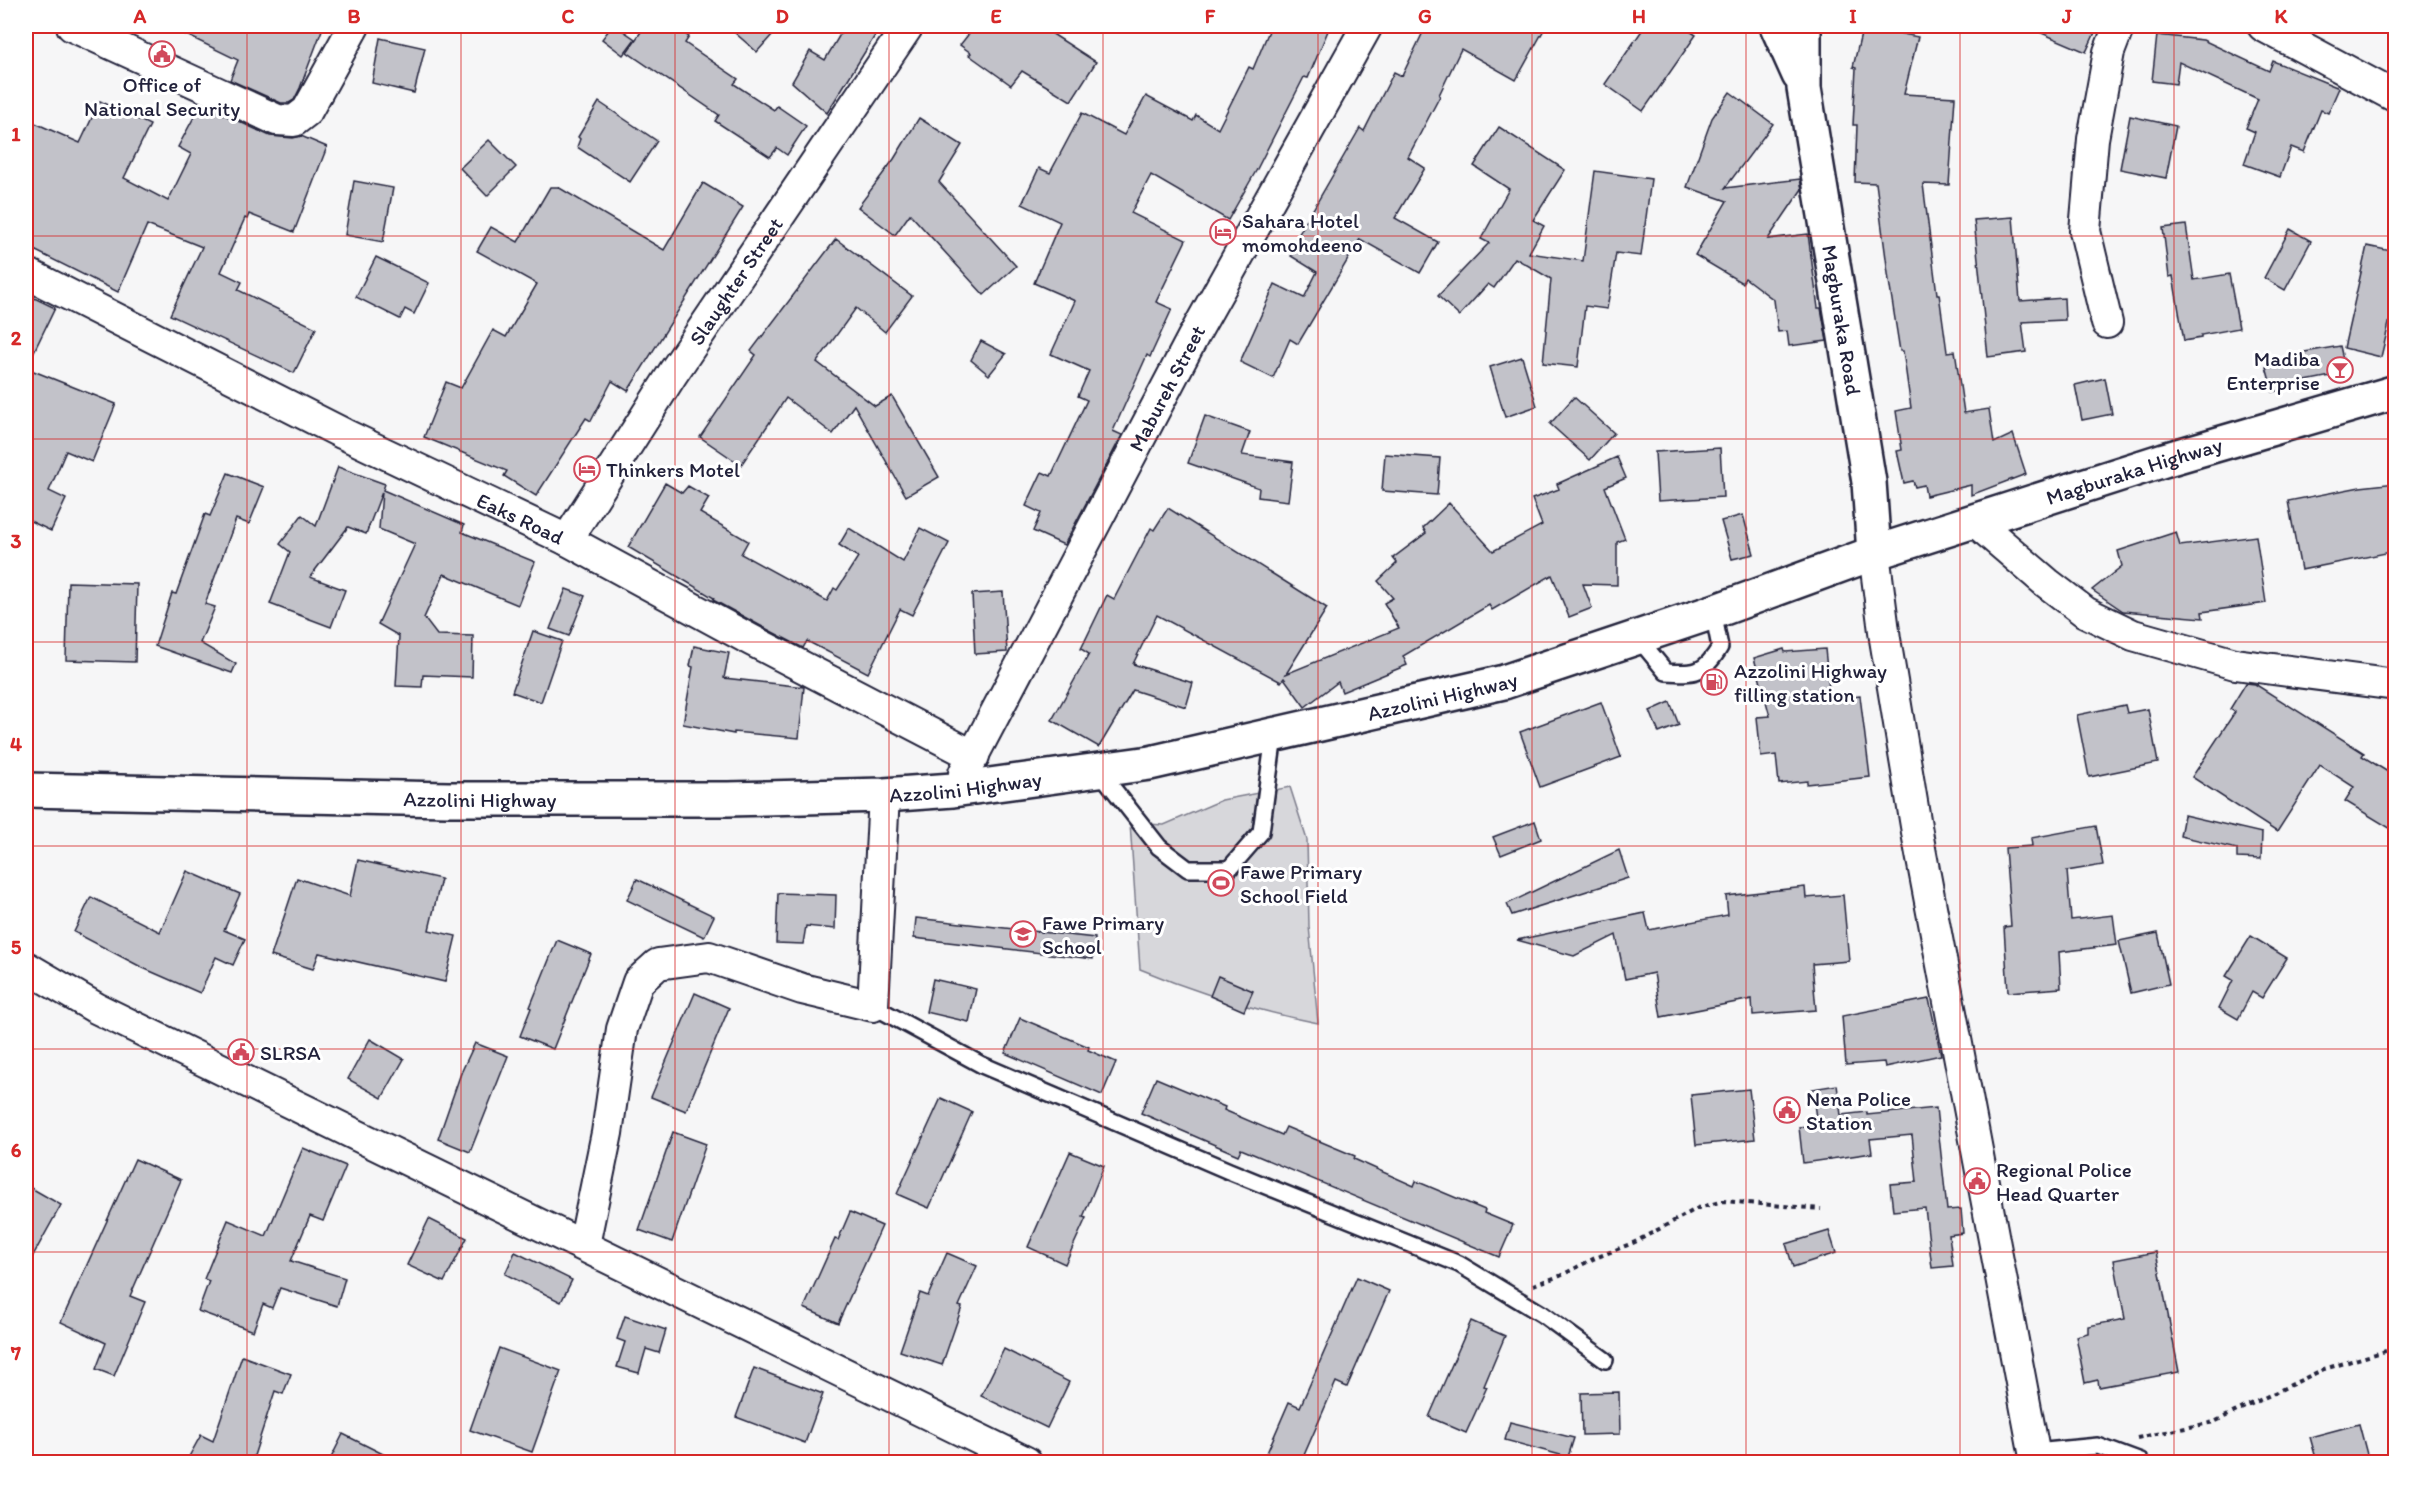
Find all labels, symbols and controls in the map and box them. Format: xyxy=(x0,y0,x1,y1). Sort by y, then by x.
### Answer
text: A xyxy=(133,4,147,28)
text: B xyxy=(348,4,361,28)
text: C xyxy=(562,4,575,28)
text: D xyxy=(775,4,789,28)
text: E xyxy=(990,4,1002,28)
text: F xyxy=(1205,4,1216,28)
text: G xyxy=(1418,4,1432,28)
text: H xyxy=(1632,4,1646,28)
text: I xyxy=(1849,4,1857,28)
text: J xyxy=(2061,4,2072,28)
text: K xyxy=(2275,4,2289,28)
public building icon: Office of National Security xyxy=(147,39,177,69)
place label: Office of National Security xyxy=(84,72,240,121)
text: 1 xyxy=(11,122,21,146)
place label: Sahara Hotel momohdeeno xyxy=(1242,208,1363,257)
street label: Slaughter Street xyxy=(683,212,787,349)
hotel icon: Sahara Hotel momohdeeno xyxy=(1208,217,1238,247)
street label: Magburaka Road xyxy=(1818,243,1867,397)
street label: Mabureh Street xyxy=(1123,320,1210,455)
text: 2 xyxy=(11,326,22,350)
place label: Madiba Enterprise xyxy=(2226,346,2320,395)
bar icon: Madiba Enterprise xyxy=(2325,355,2355,385)
street label: Magburaka Highway xyxy=(2043,431,2225,510)
hotel icon: Thinkers Motel xyxy=(572,454,602,484)
place label: Thinkers Motel xyxy=(606,457,740,482)
street label: Eaks Road xyxy=(473,487,569,549)
text: 3 xyxy=(11,529,22,553)
place label: Azzolini Highway filling station xyxy=(1734,658,1887,707)
street label: Azzolini Highway xyxy=(1365,666,1521,725)
fuel station icon: Azzolini Highway filling station xyxy=(1699,667,1729,697)
text: 4 xyxy=(10,732,22,756)
street label: Azzolini Highway xyxy=(888,765,1043,807)
street label: Azzolini Highway xyxy=(403,786,557,812)
place label: Fawe Primary School Field xyxy=(1240,859,1362,908)
sports icon: Fawe Primary School Field xyxy=(1206,868,1236,898)
place label: Fawe Primary School xyxy=(1042,910,1164,959)
school or university icon: Fawe Primary School xyxy=(1008,919,1038,949)
text: 5 xyxy=(11,935,22,959)
public building icon: SLRSA xyxy=(226,1037,256,1067)
place label: SLRSA xyxy=(260,1040,321,1065)
place label: Nena Police Station xyxy=(1806,1086,1911,1135)
public building icon: Nena Police Station xyxy=(1772,1095,1802,1125)
text: 6 xyxy=(11,1138,22,1162)
place label: Regional Police Head Quarter xyxy=(1996,1157,2132,1206)
public building icon: Regional Police Head Quarter xyxy=(1962,1166,1992,1196)
text: 7 xyxy=(10,1341,21,1365)

